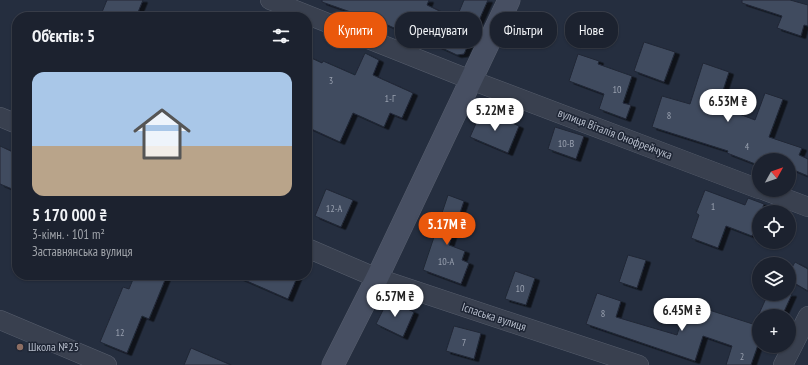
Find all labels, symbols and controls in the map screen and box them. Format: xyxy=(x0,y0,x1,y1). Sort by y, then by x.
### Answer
chip: Купити xyxy=(324,12,387,48)
chip: Орендувати xyxy=(395,12,482,48)
chip: Фільтри xyxy=(490,12,557,48)
chip: Нове xyxy=(565,12,618,48)
text: Об’єктів: 5 xyxy=(32,25,95,47)
icon: filters xyxy=(270,25,292,47)
house number: 3 xyxy=(329,74,333,87)
house number: 10 xyxy=(613,83,622,96)
pin: 6.53M ₴ xyxy=(691,89,765,123)
house number: 1-Г xyxy=(385,92,396,105)
text: 6.53M ₴ xyxy=(709,93,747,110)
icon: home xyxy=(126,98,198,170)
pin: 5.22M ₴ xyxy=(458,98,532,132)
text: 5.22M ₴ xyxy=(476,102,514,119)
street label: вулиця Віталія Онофрейчука xyxy=(556,105,675,162)
house number: 8 xyxy=(667,109,671,122)
house number: 10-В xyxy=(558,137,575,150)
house number: 4 xyxy=(745,140,750,153)
north arrow xyxy=(752,153,796,197)
map controls xyxy=(752,153,796,353)
house number: 1 xyxy=(711,200,715,213)
house number: 12-А xyxy=(326,202,342,215)
text: 5 170 000 ₴ xyxy=(32,204,107,226)
button: locate xyxy=(752,205,796,249)
pin: 5.17M ₴ xyxy=(410,212,484,246)
text: 5.17M ₴ xyxy=(428,216,466,233)
text: 3-кімн. · 101 m² xyxy=(32,226,105,243)
text: Заставнянська вулиця xyxy=(32,243,133,260)
house number: 10-А xyxy=(438,255,454,268)
button: layers xyxy=(752,257,796,301)
house number: 10 xyxy=(516,282,525,295)
pin: 6.57M ₴ xyxy=(358,284,432,318)
text: 6.57M ₴ xyxy=(376,288,414,305)
pin: 6.45M ₴ xyxy=(645,298,719,332)
street label: Іспаська вулиця xyxy=(460,299,529,334)
text: 6.45M ₴ xyxy=(663,302,701,319)
house number: 8 xyxy=(601,307,605,320)
button: + xyxy=(752,309,796,353)
house number: 12 xyxy=(116,326,125,339)
house number: 7 xyxy=(462,336,466,349)
place label: Школа №25 xyxy=(28,339,79,354)
marker: Школа №25 xyxy=(15,342,25,352)
house number: 2 xyxy=(740,350,744,363)

